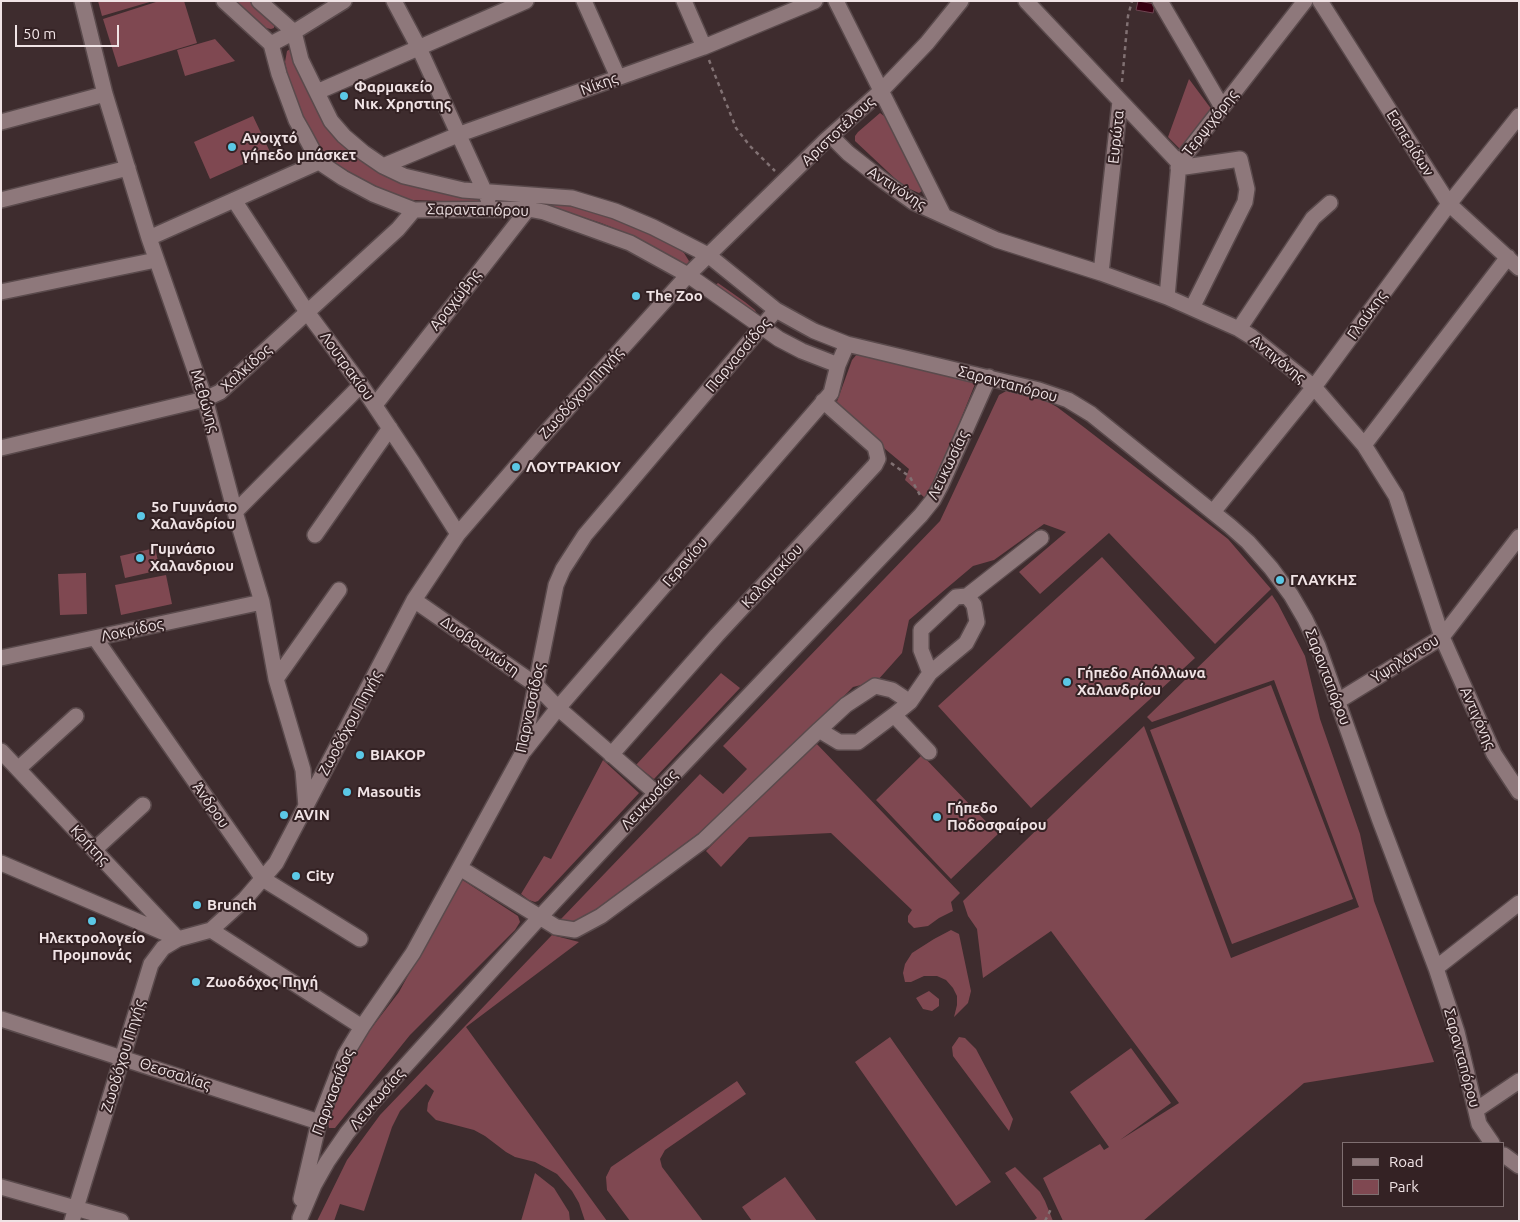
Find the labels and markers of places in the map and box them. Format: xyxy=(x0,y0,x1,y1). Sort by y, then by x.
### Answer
place label: Φαρμακείο Νικ. Χρηστιης xyxy=(354,78,451,113)
marker: Φαρμακείο Νικ. Χρηστιης xyxy=(338,90,350,102)
place label: Ανοιχτό γήπεδο μπάσκετ xyxy=(242,129,356,164)
marker: Ανοιχτό γήπεδο μπάσκετ xyxy=(226,141,238,153)
place label: The Zoo xyxy=(646,287,703,305)
marker: The Zoo xyxy=(630,290,642,302)
place label: ΛΟΥΤΡΑΚΙΟΥ xyxy=(526,458,621,476)
marker: ΛΟΥΤΡΑΚΙΟΥ xyxy=(510,461,522,473)
place label: 5ο Γυμνάσιο Χαλανδρίου xyxy=(151,498,237,533)
marker: 5ο Γυμνάσιο Χαλανδρίου xyxy=(135,510,147,522)
place label: Γυμνάσιο Χαλανδριου xyxy=(150,540,234,575)
marker: Γυμνάσιο Χαλανδριου xyxy=(134,552,146,564)
place label: ΓΛΑΥΚΗΣ xyxy=(1290,571,1357,589)
marker: ΓΛΑΥΚΗΣ xyxy=(1274,574,1286,586)
place label: Γήπεδο Απόλλωνα Χαλανδρίου xyxy=(1077,664,1206,699)
marker: Γήπεδο Απόλλωνα Χαλανδρίου xyxy=(1061,676,1073,688)
place label: ΒΙΑΚΟΡ xyxy=(370,746,426,764)
marker: ΒΙΑΚΟΡ xyxy=(354,749,366,761)
place label: Masoutis xyxy=(357,783,421,801)
marker: Masoutis xyxy=(341,786,353,798)
place label: Γήπεδο Ποδοσφαίρου xyxy=(947,799,1047,834)
place label: AVIN xyxy=(294,806,330,824)
marker: AVIN xyxy=(278,809,290,821)
marker: Γήπεδο Ποδοσφαίρου xyxy=(931,811,943,823)
place label: City xyxy=(306,867,334,885)
marker: City xyxy=(290,870,302,882)
place label: Brunch xyxy=(207,896,257,914)
marker: Brunch xyxy=(191,899,203,911)
marker: Ηλεκτρολογείο Προμπονάς xyxy=(86,915,98,927)
place label: Ηλεκτρολογείο Προμπονάς xyxy=(39,929,145,964)
place label: Ζωοδόχος Πηγή xyxy=(206,973,318,991)
marker: Ζωοδόχος Πηγή xyxy=(190,976,202,988)

